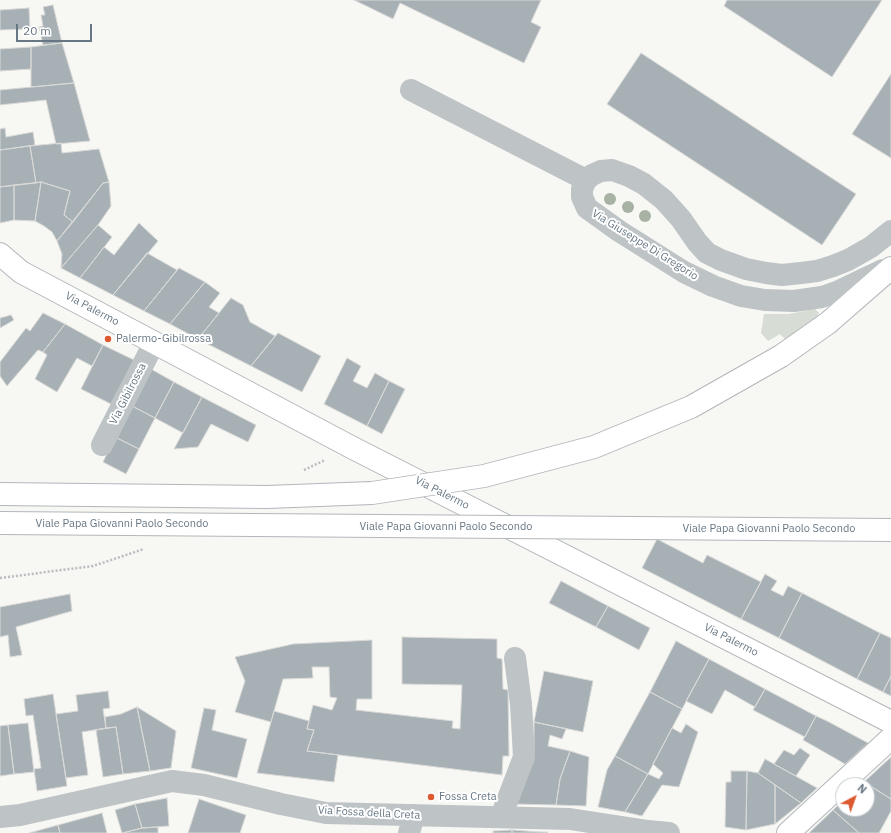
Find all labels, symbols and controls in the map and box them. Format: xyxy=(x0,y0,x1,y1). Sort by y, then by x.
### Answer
scale bar xyxy=(18,16,94,42)
text: 20 m xyxy=(23,23,51,38)
street label: Via Giuseppe Di Gregorio xyxy=(590,207,700,283)
street label: Via Palermo xyxy=(63,289,121,329)
place label: Palermo-Gibilrossa xyxy=(116,332,211,346)
marker: Palermo-Gibilrossa xyxy=(103,334,113,344)
street label: Via Gibilrossa xyxy=(107,361,149,427)
street label: Via Palermo xyxy=(413,474,471,512)
street label: Viale Papa Giovanni Paolo Secondo xyxy=(36,517,208,531)
street label: Viale Papa Giovanni Paolo Secondo xyxy=(360,520,532,534)
street label: Viale Papa Giovanni Paolo Secondo xyxy=(683,522,855,536)
street label: Via Palermo xyxy=(702,621,760,659)
north arrow xyxy=(835,777,875,817)
text: N xyxy=(855,781,870,797)
place label: Fossa Creta xyxy=(439,790,497,804)
marker: Fossa Creta xyxy=(426,792,436,802)
street label: Via Fossa della Creta xyxy=(317,804,421,822)

